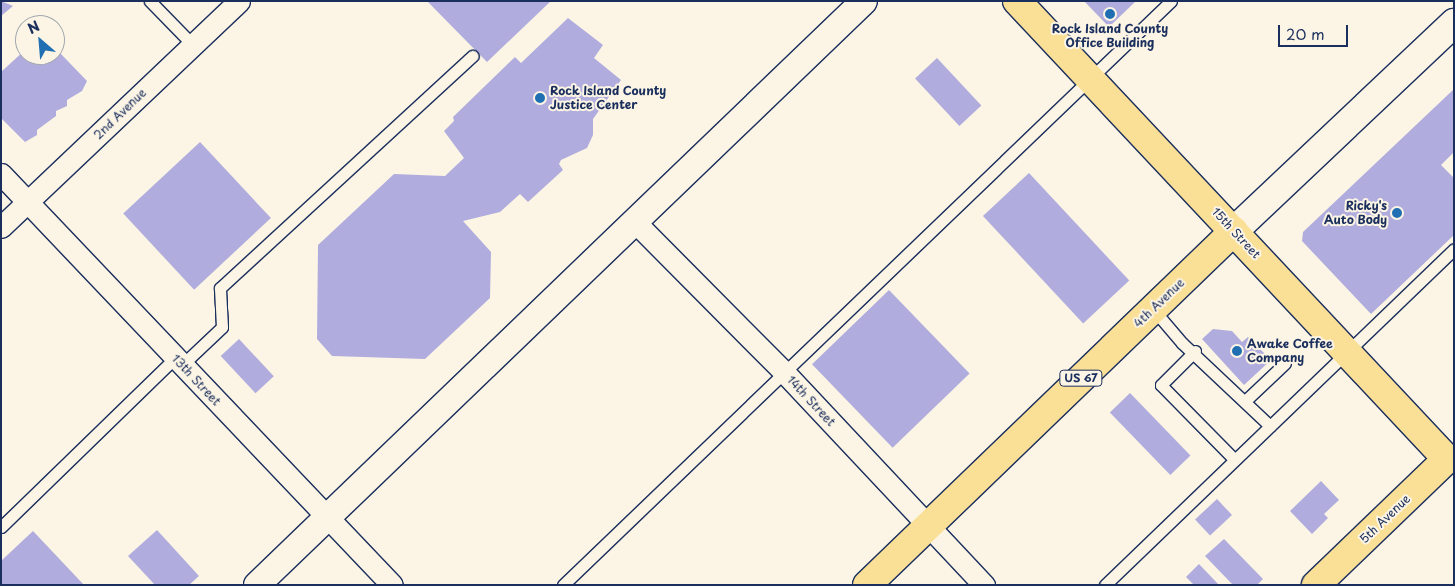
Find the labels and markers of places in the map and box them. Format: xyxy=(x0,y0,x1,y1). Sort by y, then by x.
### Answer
marker: Rock Island County Office Building xyxy=(1104,8,1116,20)
place label: Rock Island County Office Building xyxy=(1051,22,1169,50)
place label: Rock Island County Justice Center xyxy=(550,84,667,112)
marker: Rock Island County Justice Center xyxy=(534,92,546,104)
place label: Ricky's Auto Body xyxy=(1324,199,1387,227)
marker: Ricky's Auto Body xyxy=(1391,207,1403,219)
place label: Awake Coffee Company xyxy=(1247,337,1333,365)
marker: Awake Coffee Company xyxy=(1231,345,1243,357)

